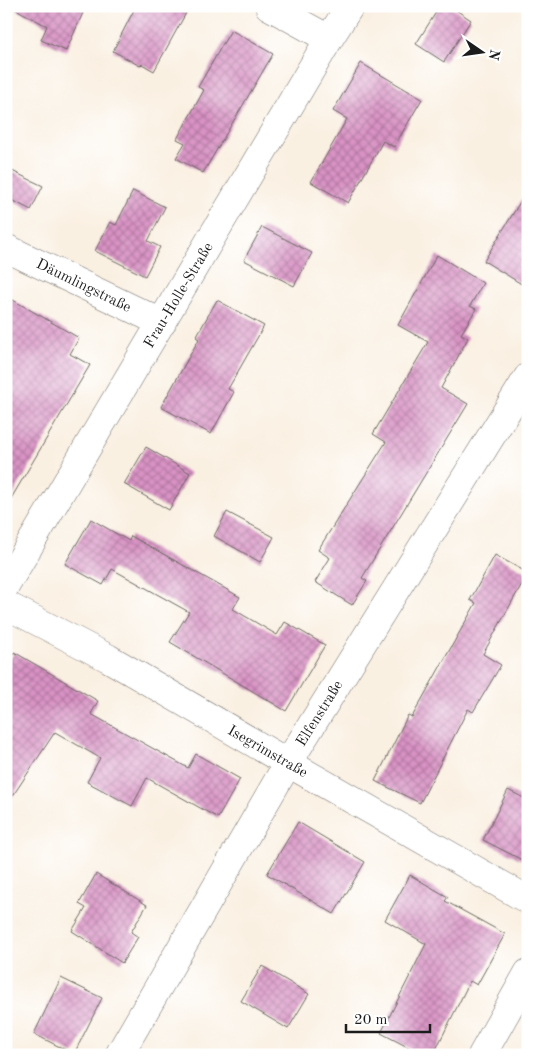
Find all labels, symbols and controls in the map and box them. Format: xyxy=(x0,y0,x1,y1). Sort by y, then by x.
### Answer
north arrow xyxy=(456,28,506,78)
text: N xyxy=(486,48,502,62)
street label: Frau-Holle-Straße xyxy=(142,240,217,351)
street label: Däumlingstraße xyxy=(34,257,133,316)
street label: Elfenstraße xyxy=(294,678,346,749)
street label: Isegrimstraße xyxy=(225,723,310,781)
scale bar xyxy=(346,1001,430,1033)
text: 20 m xyxy=(354,1013,388,1028)

